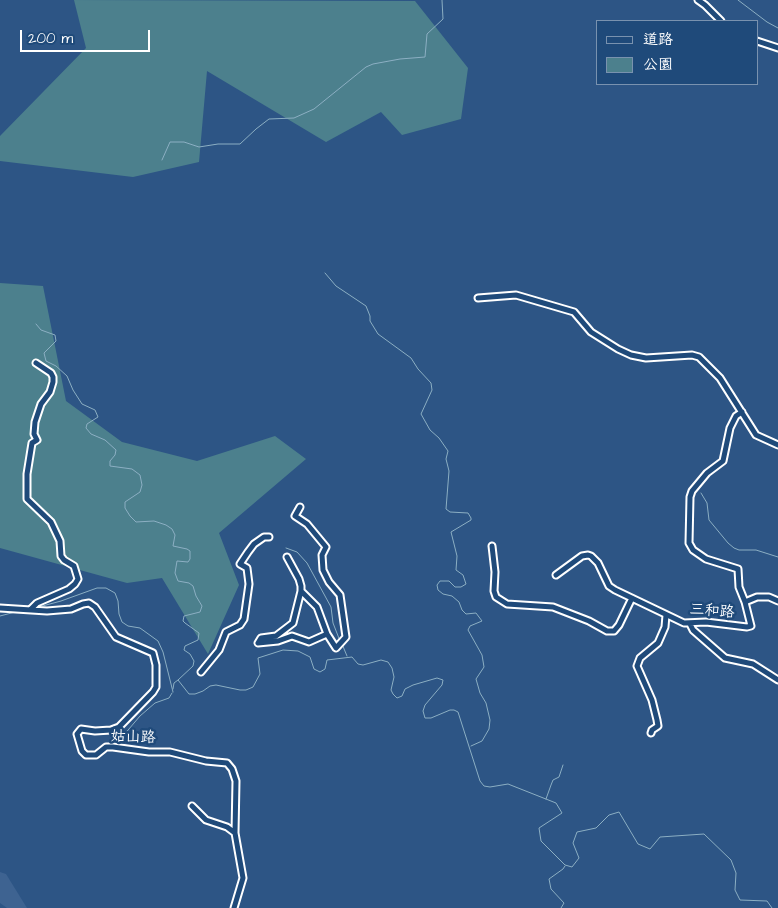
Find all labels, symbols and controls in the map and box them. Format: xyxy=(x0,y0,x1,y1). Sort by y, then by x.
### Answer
scale bar xyxy=(22,20,152,52)
legend xyxy=(596,20,758,85)
text: 200 m xyxy=(28,28,73,49)
text: 道路 xyxy=(643,29,673,50)
text: 公園 xyxy=(643,54,673,75)
street label: 三和路 xyxy=(689,601,735,623)
street label: 姑山路 xyxy=(110,728,156,748)

